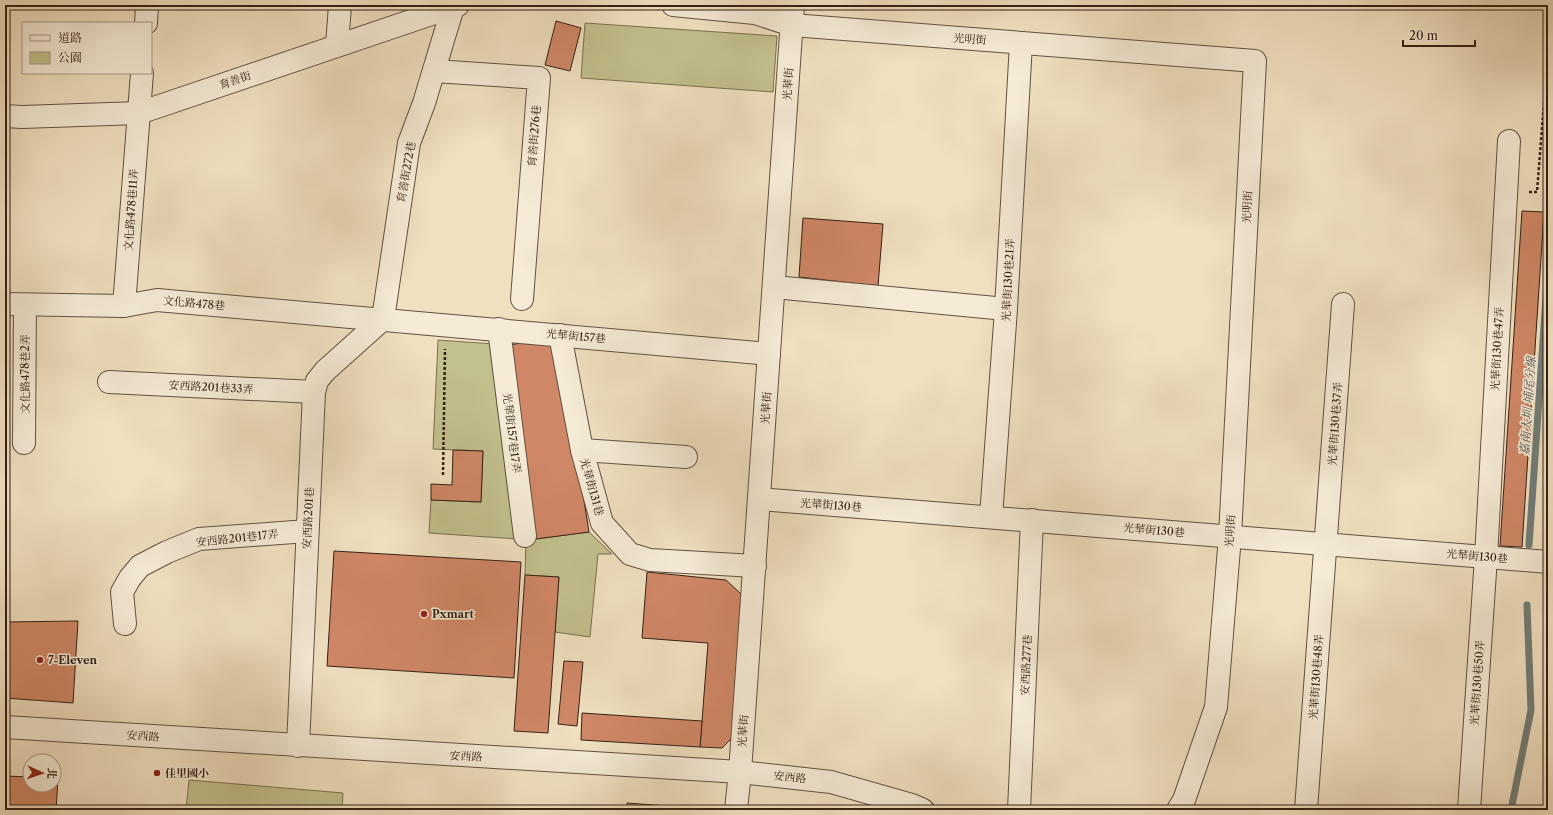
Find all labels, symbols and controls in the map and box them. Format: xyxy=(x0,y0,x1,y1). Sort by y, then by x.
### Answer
legend xyxy=(22,22,152,74)
scale bar xyxy=(1403,22,1475,48)
text: 20 m xyxy=(1409,28,1438,43)
text: 道路 xyxy=(58,30,82,45)
street label: 光明街 xyxy=(953,31,987,47)
text: 公園 xyxy=(58,50,82,65)
street label: 光華街 xyxy=(780,67,796,101)
street label: 育善街 xyxy=(217,68,253,92)
street label: 育善街276巷 xyxy=(525,105,543,167)
street label: 育善街272巷 xyxy=(394,140,418,204)
street label: 文化路478巷11弄 xyxy=(121,168,141,252)
street label: 光明街 xyxy=(1239,190,1255,224)
street label: 光華街130巷21弄 xyxy=(999,238,1017,322)
street label: 文化路478巷 xyxy=(162,293,226,313)
street label: 光華街130巷47弄 xyxy=(1488,306,1506,392)
street label: 光華街157巷 xyxy=(545,326,607,346)
street label: 文化路478巷2弄 xyxy=(18,334,32,414)
water label: 嘉南大圳 埔尾分線 xyxy=(1517,354,1539,456)
street label: 安西路201巷33弄 xyxy=(168,378,254,396)
street label: 光華街130巷37弄 xyxy=(1325,382,1345,466)
street label: 光華街 xyxy=(758,391,774,425)
street label: 光華街157巷17弄 xyxy=(500,392,524,474)
street label: 光華街131巷 xyxy=(577,457,607,517)
street label: 安西路201巷 xyxy=(299,487,317,549)
street label: 光華街130巷 xyxy=(800,496,862,514)
street label: 光明街 xyxy=(1222,514,1238,548)
street label: 光華街130巷 xyxy=(1123,520,1185,540)
street label: 安西路201巷17弄 xyxy=(195,527,279,549)
street label: 光華街130巷 xyxy=(1446,546,1508,566)
place label: Pxmart xyxy=(432,607,474,621)
marker: Pxmart xyxy=(419,609,429,619)
street label: 安西路277巷 xyxy=(1017,634,1035,696)
street label: 光華街130巷48弄 xyxy=(1306,634,1326,720)
street label: 光華街130巷50弄 xyxy=(1467,640,1487,726)
place label: 7-Eleven xyxy=(48,653,97,667)
marker: 7-Eleven xyxy=(35,655,45,665)
street label: 光華街 xyxy=(735,714,751,748)
street label: 安西路 xyxy=(126,728,160,744)
street label: 安西路 xyxy=(449,748,483,764)
north arrow xyxy=(22,753,62,793)
place label: 佳里國小 xyxy=(165,766,209,780)
text: 北 xyxy=(45,768,59,779)
marker: 佳里國小 xyxy=(152,768,162,778)
street label: 安西路 xyxy=(773,768,807,786)

